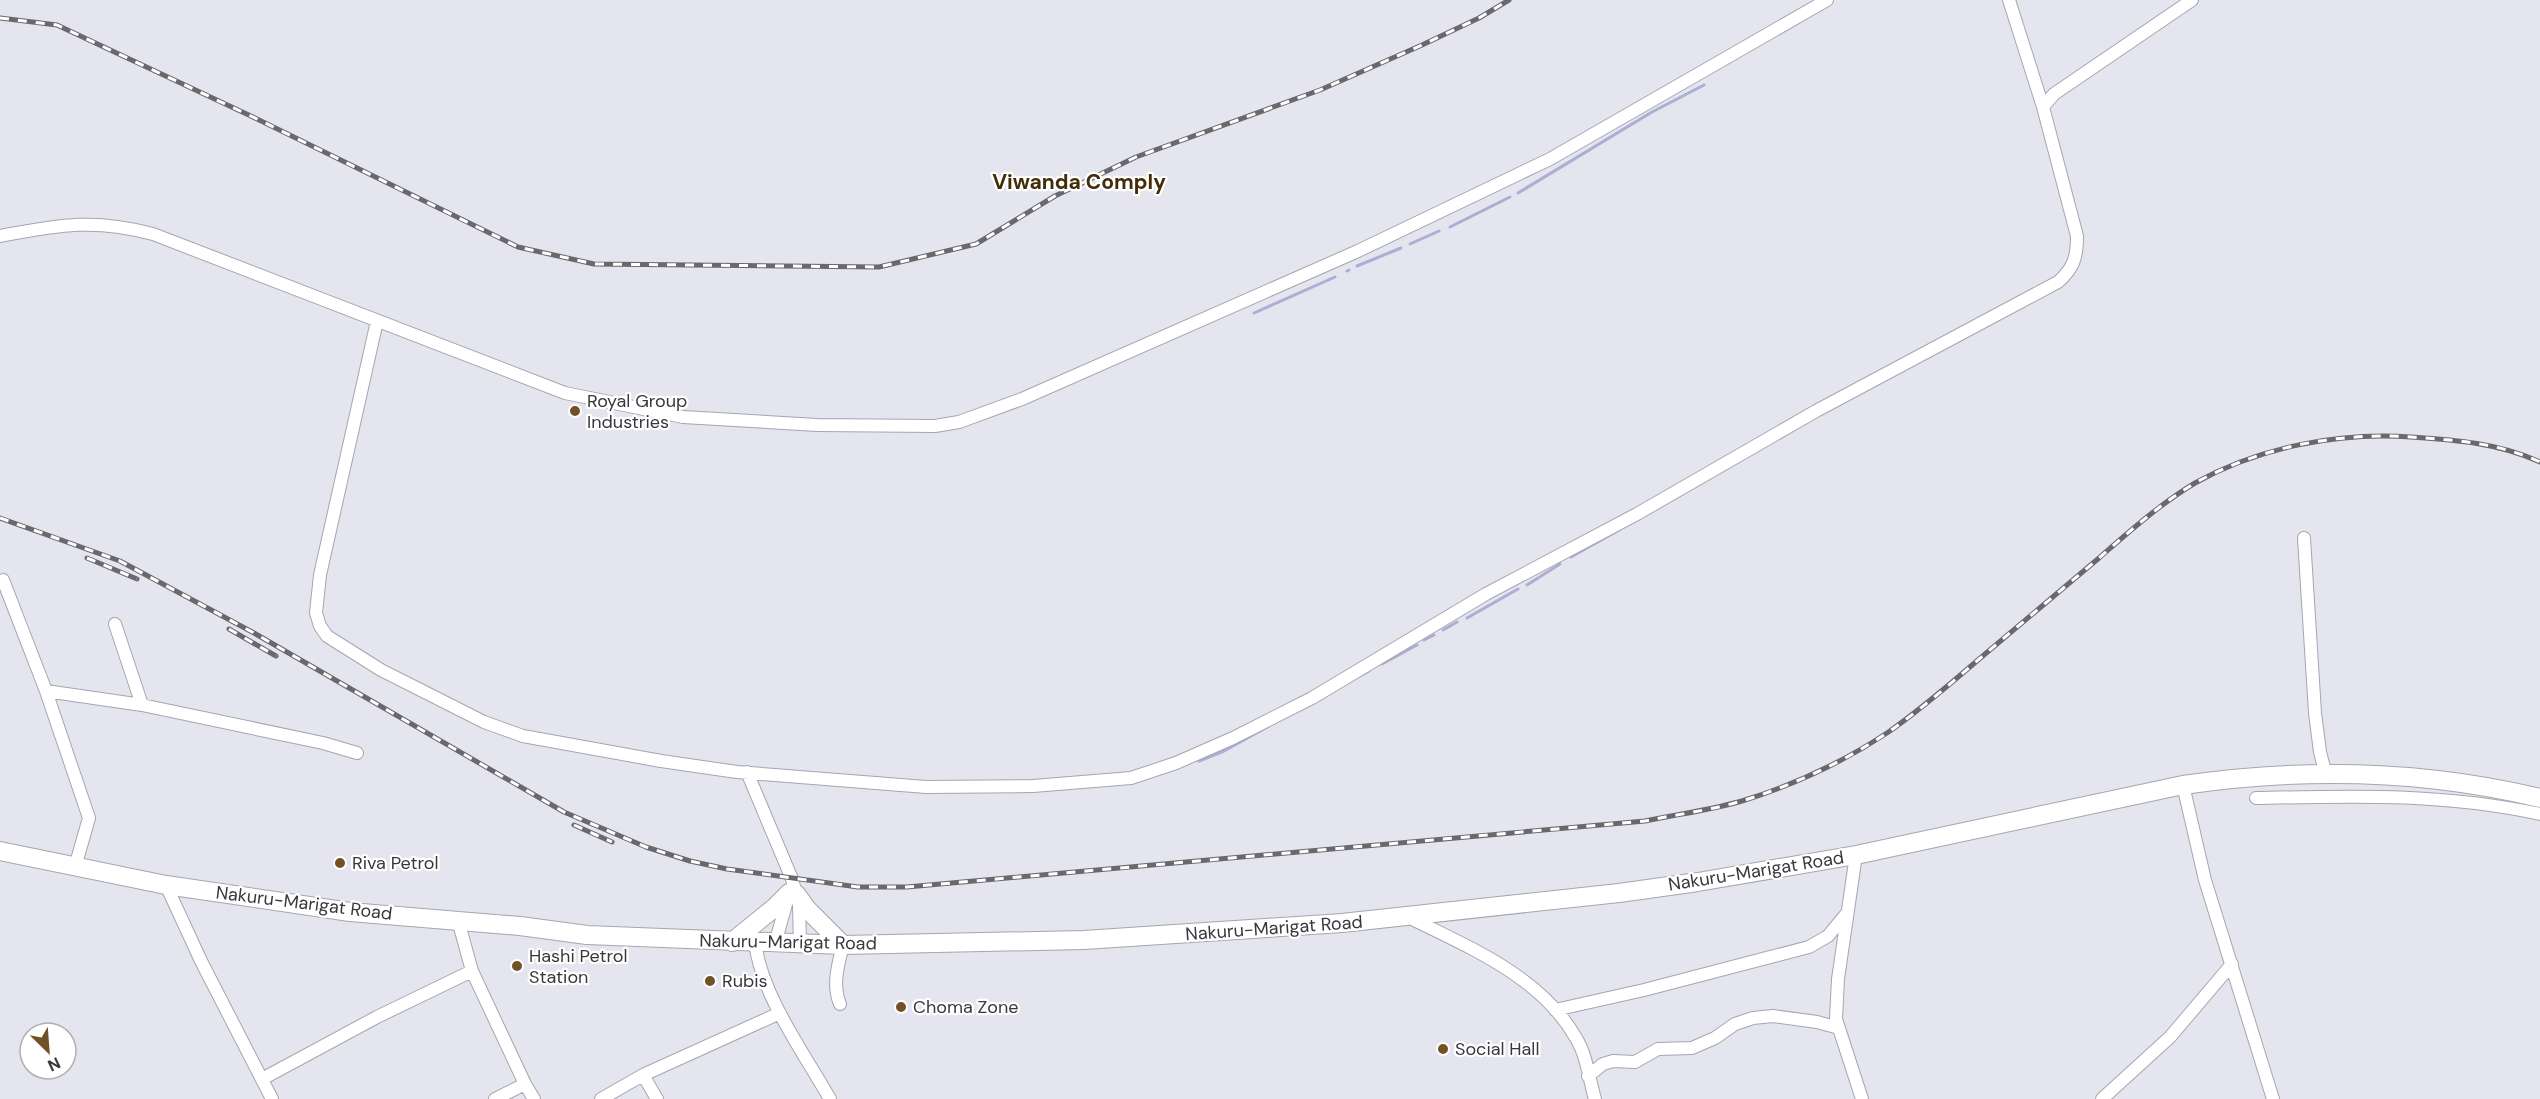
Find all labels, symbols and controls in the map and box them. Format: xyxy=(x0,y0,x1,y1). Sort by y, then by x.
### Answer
district label: Viwanda Comply xyxy=(992,168,1166,196)
place label: Royal Group Industries xyxy=(587,389,687,434)
marker: Royal Group Industries xyxy=(568,404,582,418)
street label: Nakuru-Marigat Road xyxy=(1666,845,1846,897)
place label: Riva Petrol xyxy=(352,851,439,875)
marker: Riva Petrol xyxy=(333,856,347,870)
street label: Nakuru-Marigat Road xyxy=(214,880,394,926)
street label: Nakuru-Marigat Road xyxy=(1185,910,1363,946)
street label: Nakuru-Marigat Road xyxy=(699,928,877,956)
place label: Hashi Petrol Station xyxy=(529,944,627,989)
marker: Hashi Petrol Station xyxy=(510,959,524,973)
place label: Rubis xyxy=(722,969,768,993)
marker: Rubis xyxy=(703,974,717,988)
place label: Choma Zone xyxy=(913,995,1019,1019)
marker: Choma Zone xyxy=(894,1000,908,1014)
north arrow xyxy=(18,1021,78,1081)
place label: Social Hall xyxy=(1455,1037,1539,1061)
marker: Social Hall xyxy=(1436,1042,1450,1056)
text: N xyxy=(44,1052,64,1076)

